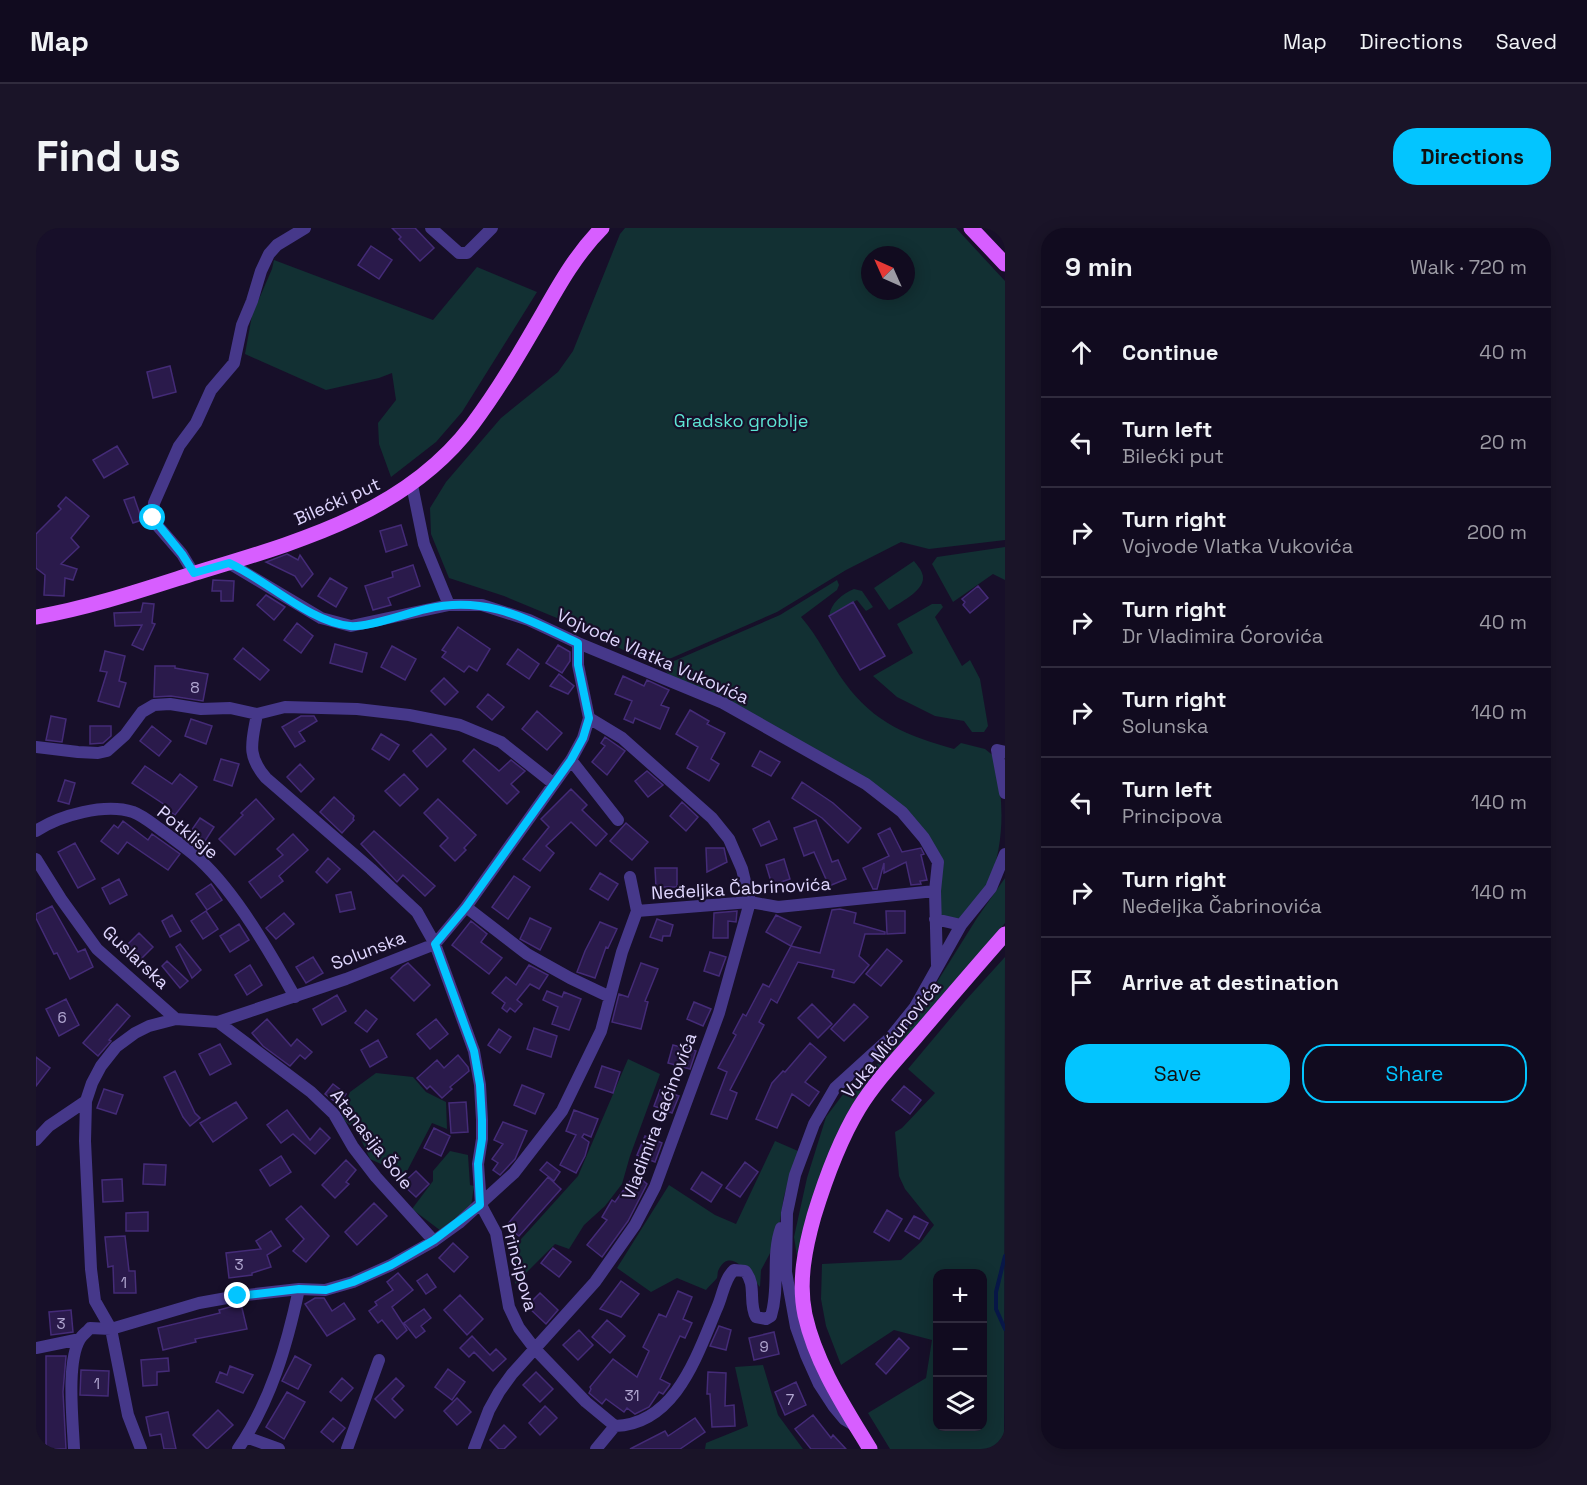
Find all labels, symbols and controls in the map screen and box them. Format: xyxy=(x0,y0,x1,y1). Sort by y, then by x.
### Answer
text: Map xyxy=(30,23,89,59)
text: Map xyxy=(1283,28,1327,55)
text: Directions xyxy=(1360,28,1463,55)
text: Saved xyxy=(1496,28,1557,55)
button: Directions xyxy=(1393,128,1551,185)
text: Find us xyxy=(36,130,181,183)
north arrow xyxy=(861,246,915,300)
text: 9 min xyxy=(1065,250,1133,284)
text: Walk · 720 m xyxy=(1410,254,1527,280)
icon: ahead xyxy=(1065,336,1098,369)
text: Continue xyxy=(1122,338,1218,366)
text: 40 m xyxy=(1479,339,1527,365)
park label: Gradsko groblje xyxy=(674,409,808,432)
text: Turn left xyxy=(1122,415,1212,443)
icon: left xyxy=(1065,426,1098,459)
text: 20 m xyxy=(1480,429,1527,455)
text: Bilećki put xyxy=(1122,443,1224,469)
street label: Bilećki put xyxy=(290,472,384,530)
route start xyxy=(139,504,165,530)
text: Turn right xyxy=(1122,505,1227,533)
icon: right xyxy=(1065,516,1098,549)
text: 200 m xyxy=(1467,519,1527,545)
text: Vojvode Vlatka Vukovića xyxy=(1122,533,1353,559)
text: Turn right xyxy=(1122,595,1227,623)
street label: Vojvode Vlatka Vukovića xyxy=(553,603,753,709)
icon: right xyxy=(1065,606,1098,639)
text: 40 m xyxy=(1479,609,1527,635)
text: Dr Vladimira Ćorovića xyxy=(1122,623,1323,649)
house number: 8 xyxy=(190,678,200,697)
text: Turn right xyxy=(1122,685,1227,713)
icon: right xyxy=(1065,696,1098,729)
text: 140 m xyxy=(1471,699,1527,725)
text: Solunska xyxy=(1122,713,1209,739)
text: Turn left xyxy=(1122,775,1212,803)
icon: left xyxy=(1065,786,1098,819)
text: 140 m xyxy=(1471,789,1527,815)
street label: Potklisje xyxy=(153,800,223,864)
text: Principova xyxy=(1122,803,1222,829)
text: Turn right xyxy=(1122,865,1227,893)
street label: Neđeljka Čabrinovića xyxy=(651,872,831,904)
icon: right xyxy=(1065,876,1098,909)
text: 140 m xyxy=(1471,879,1527,905)
text: Neđeljka Čabrinovića xyxy=(1122,893,1322,919)
street label: Guslarska xyxy=(98,920,174,994)
street label: Solunska xyxy=(327,925,409,975)
icon: arrive xyxy=(1065,966,1098,999)
text: Arrive at destination xyxy=(1122,968,1339,996)
street label: Vuka Mićunovića xyxy=(836,975,946,1103)
house number: 6 xyxy=(57,1008,67,1027)
street label: Vladimira Gaćinovića xyxy=(617,1029,701,1203)
button: Save xyxy=(1065,1044,1290,1103)
button: Share xyxy=(1302,1044,1527,1103)
street label: Atanasija Šole xyxy=(326,1084,418,1194)
street label: Principova xyxy=(497,1220,543,1314)
house number: 3 xyxy=(234,1255,244,1274)
map controls xyxy=(933,1269,987,1431)
button: + xyxy=(933,1269,987,1323)
house number: 1 xyxy=(121,1273,127,1292)
route end xyxy=(224,1282,250,1308)
house number: 3 xyxy=(56,1314,66,1333)
button: − xyxy=(933,1323,987,1377)
house number: 9 xyxy=(759,1337,769,1356)
house number: 1 xyxy=(94,1374,100,1393)
button: layers xyxy=(933,1377,987,1431)
house number: 31 xyxy=(624,1386,640,1405)
house number: 7 xyxy=(786,1390,794,1409)

